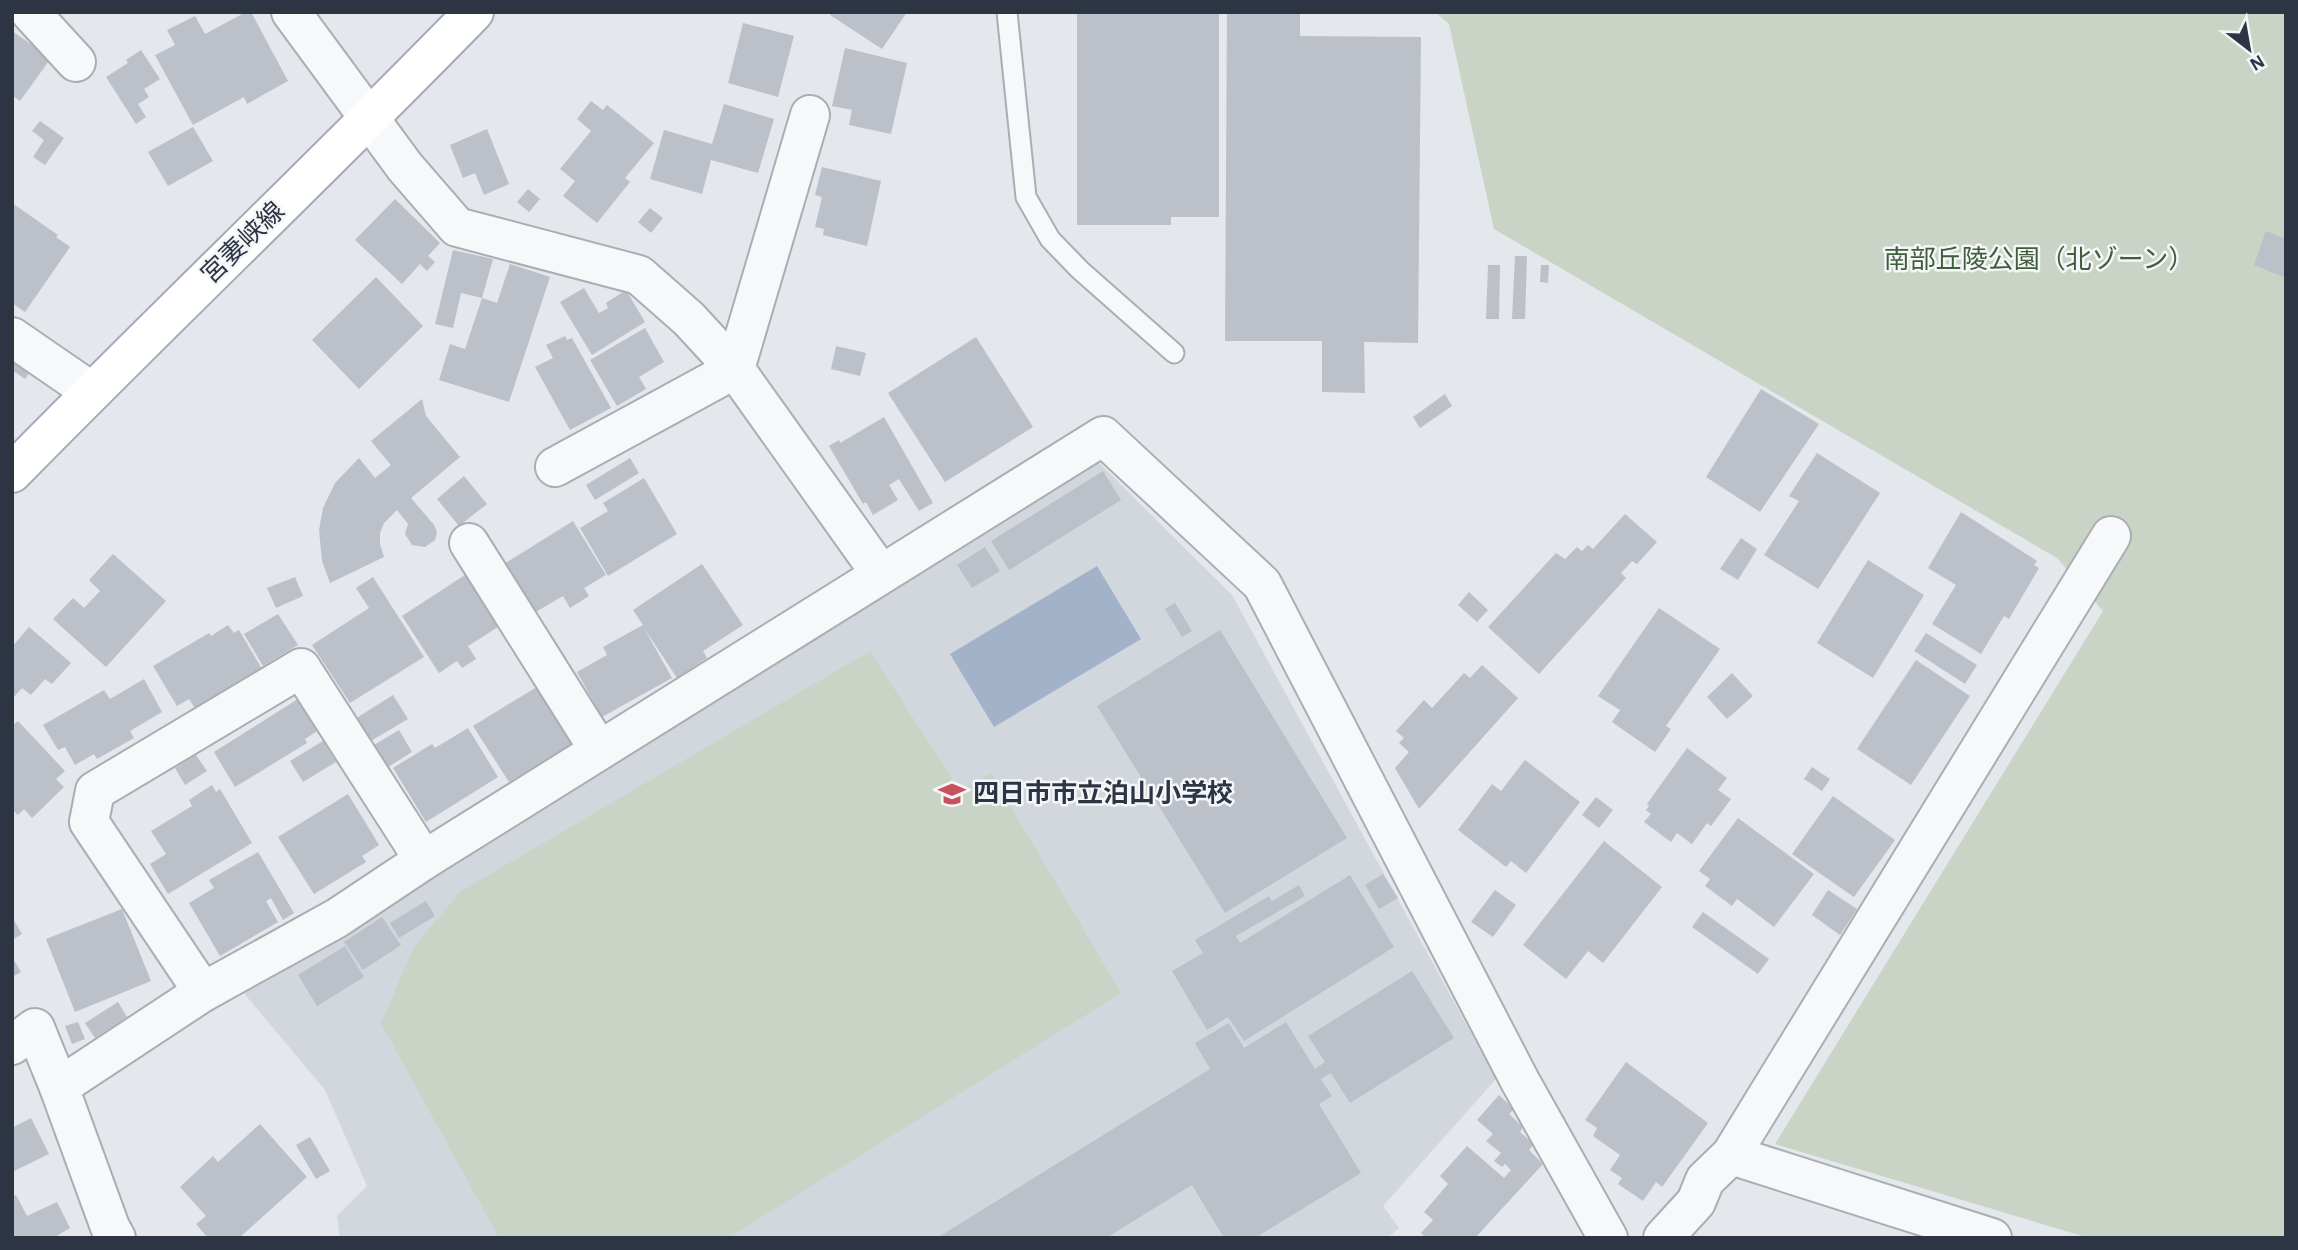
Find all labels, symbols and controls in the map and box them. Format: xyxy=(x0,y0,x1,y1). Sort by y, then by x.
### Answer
north arrow xyxy=(2214,14,2284,84)
text: N xyxy=(2246,51,2268,74)
street label: 宮妻峡線 xyxy=(196,197,289,288)
park label: 南部丘陵公園（北ゾーン） xyxy=(1884,245,2194,273)
school or university icon: 四日市市立泊山小学校 xyxy=(937,779,967,809)
place label: 四日市市立泊山小学校 xyxy=(973,779,1233,807)

